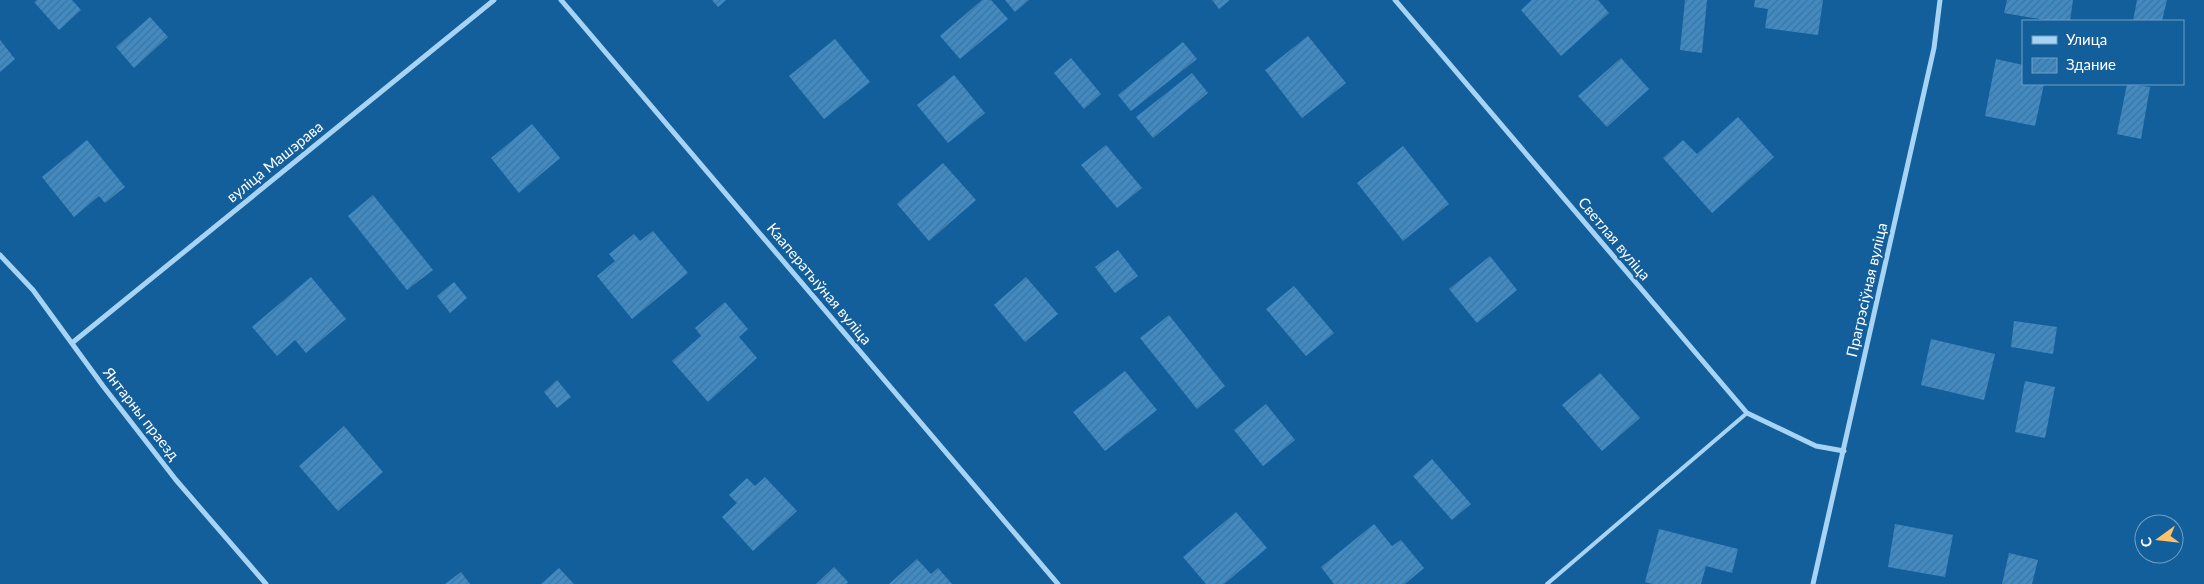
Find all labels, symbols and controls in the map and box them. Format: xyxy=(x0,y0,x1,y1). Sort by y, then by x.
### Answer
legend xyxy=(2022,20,2184,85)
text: Улица xyxy=(2066,30,2107,48)
text: Здание xyxy=(2066,55,2116,73)
street label: вуліца Машэрава xyxy=(223,117,326,206)
street label: Светлая вуліца xyxy=(1575,193,1655,283)
street label: Кааператыўная вуліца xyxy=(764,219,876,348)
street label: Прагрэсіўная вуліца xyxy=(1842,221,1890,359)
street label: Янтарны праезд xyxy=(99,363,184,463)
north arrow xyxy=(2134,514,2184,564)
text: С xyxy=(2136,535,2155,549)

